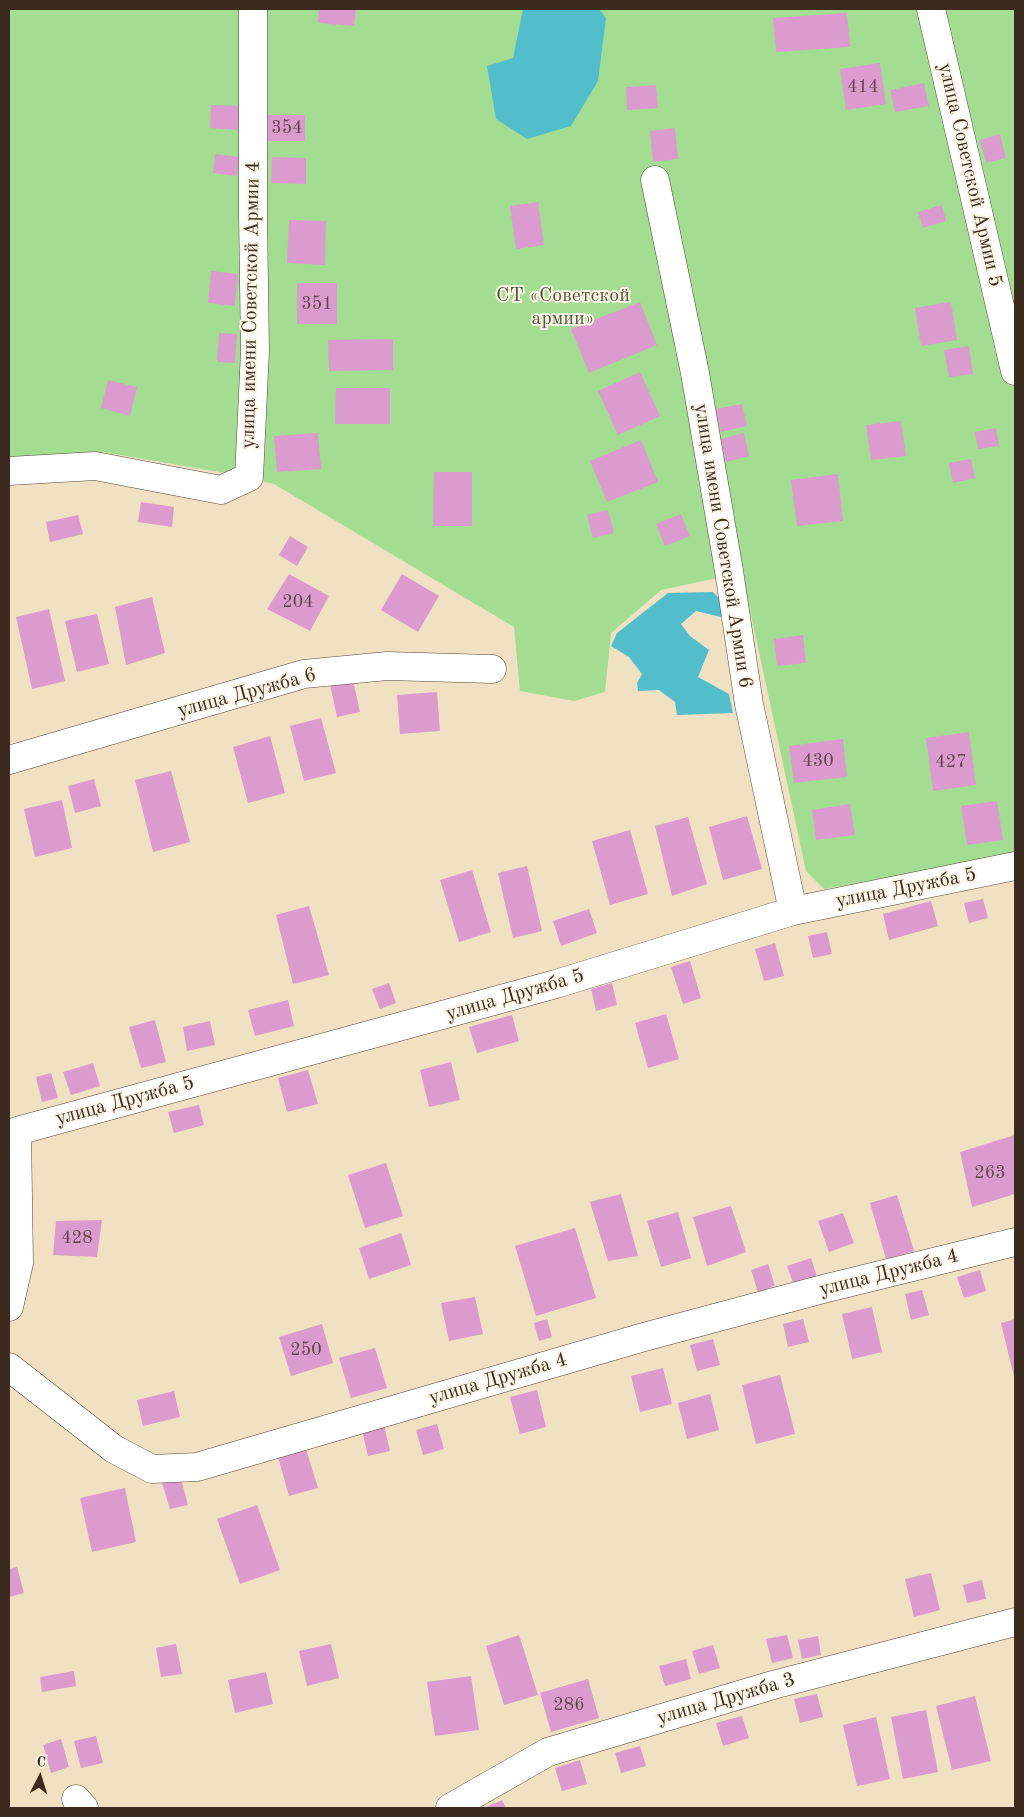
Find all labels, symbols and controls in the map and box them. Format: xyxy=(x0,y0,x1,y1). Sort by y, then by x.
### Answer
street label: улица Советской Армии 5 xyxy=(933,61,1007,289)
house number: 414 xyxy=(847,76,879,98)
house number: 354 xyxy=(271,117,303,139)
street label: улица имени Советской Армии 4 xyxy=(236,161,266,449)
park label: СТ «Советской армии» xyxy=(496,284,630,331)
house number: 351 xyxy=(301,293,333,315)
street label: улица имени Советской Армии 6 xyxy=(689,402,757,690)
house number: 204 xyxy=(282,591,314,613)
street label: улица Дружба 6 xyxy=(175,663,319,723)
house number: 430 xyxy=(802,750,834,772)
house number: 427 xyxy=(935,751,967,773)
street label: улица Дружба 5 xyxy=(834,863,978,913)
street label: улица Дружба 5 xyxy=(443,964,587,1026)
street label: улица Дружба 5 xyxy=(53,1071,197,1131)
house number: 263 xyxy=(974,1162,1006,1184)
house number: 428 xyxy=(61,1227,93,1249)
street label: улица Дружба 4 xyxy=(817,1244,961,1302)
house number: 250 xyxy=(290,1339,322,1361)
street label: улица Дружба 4 xyxy=(426,1348,570,1410)
street label: улица Дружба 3 xyxy=(654,1668,798,1730)
house number: 286 xyxy=(553,1694,585,1716)
north arrow xyxy=(15,1752,65,1802)
text: С xyxy=(36,1755,47,1769)

